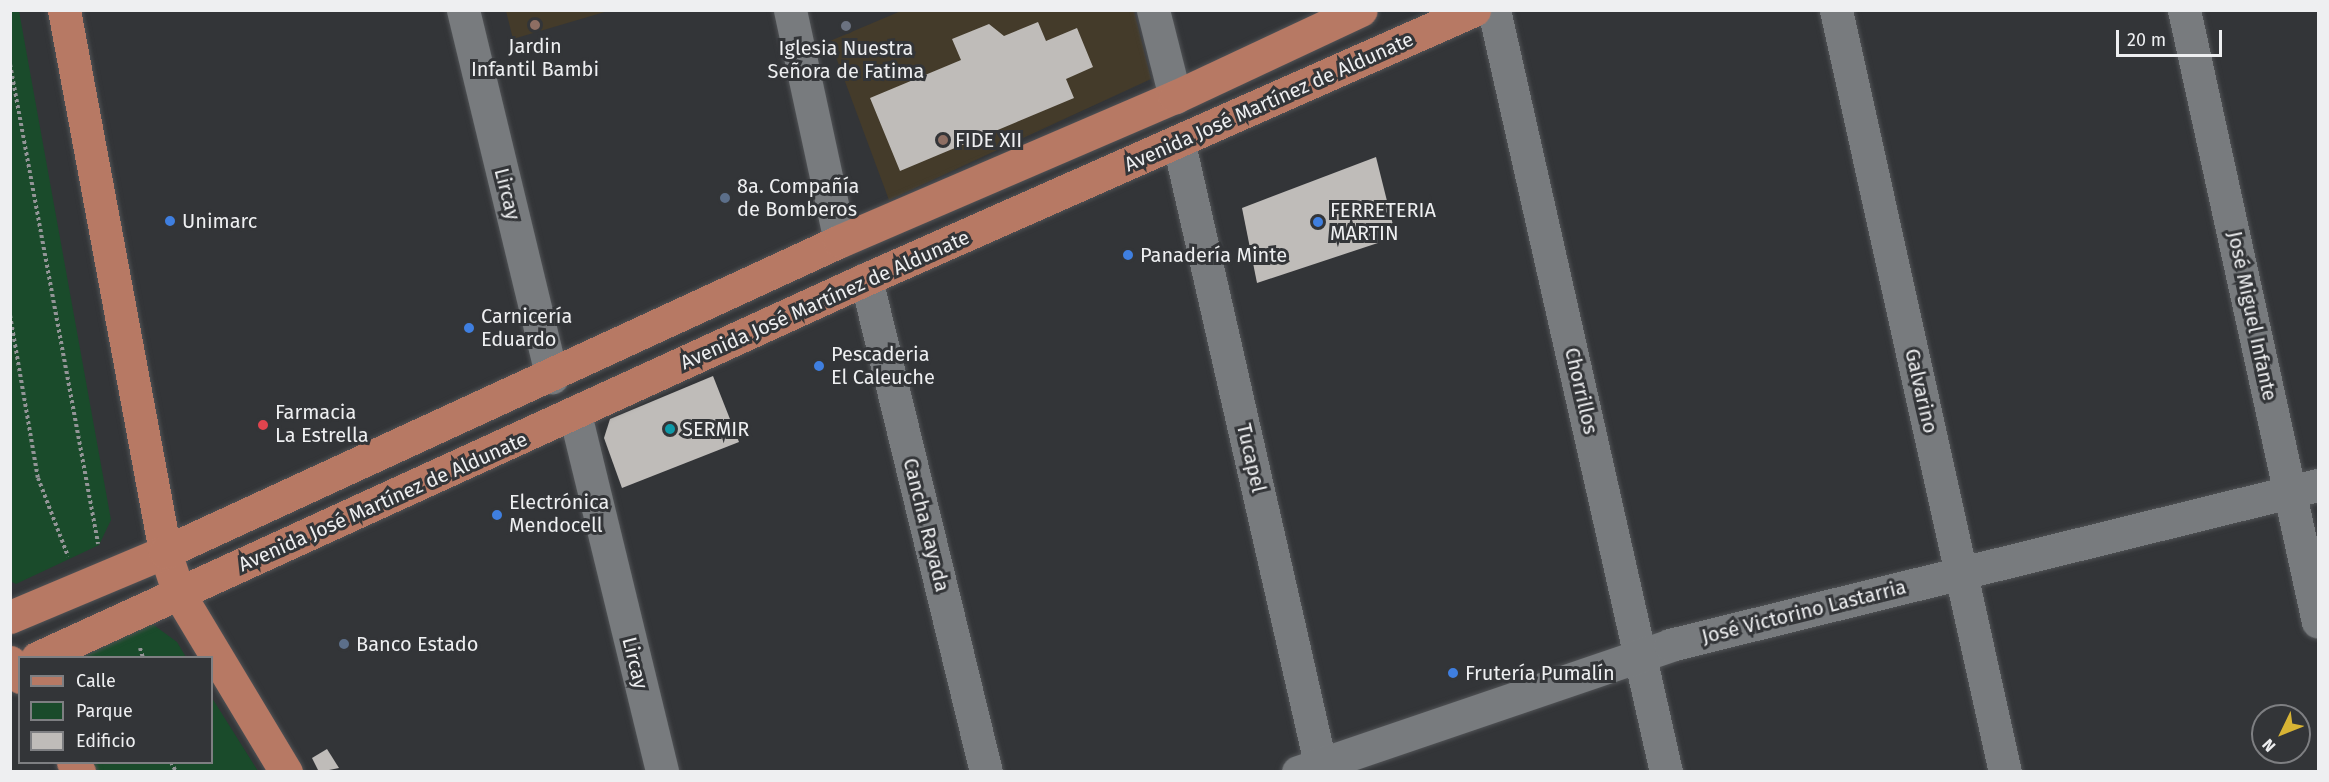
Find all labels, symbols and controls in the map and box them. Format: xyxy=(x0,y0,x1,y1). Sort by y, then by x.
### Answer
marker: Jardin Infantil Bambi xyxy=(528,18,542,32)
scale bar xyxy=(2119,18,2226,56)
marker: Iglesia Nuestra Señora de Fatima xyxy=(839,19,853,33)
street label: Avenida José Martínez de Aldunate xyxy=(1121,27,1417,177)
text: 20 m xyxy=(2127,29,2166,51)
place label: Jardin Infantil Bambi xyxy=(471,35,599,82)
place label: Iglesia Nuestra Señora de Fatima xyxy=(768,36,924,83)
place label: FIDE XII xyxy=(955,128,1022,152)
marker: FIDE XII xyxy=(936,133,950,147)
street label: Lircay xyxy=(489,166,525,222)
place label: 8a. Compañía de Bomberos xyxy=(737,174,859,221)
marker: 8a. Compañía de Bomberos xyxy=(718,191,732,205)
place label: FERRETERIA MARTIN xyxy=(1330,198,1436,245)
place label: Unimarc xyxy=(182,209,257,233)
marker: Unimarc xyxy=(163,214,177,228)
marker: FERRETERIA MARTIN xyxy=(1311,215,1325,229)
street label: Avenida José Martínez de Aldunate xyxy=(677,225,973,375)
street label: José Miguel Infante xyxy=(2222,229,2282,403)
place label: Panadería Minte xyxy=(1140,243,1287,267)
marker: Panadería Minte xyxy=(1121,248,1135,262)
place label: Carnicería Eduardo xyxy=(481,304,572,351)
marker: Carnicería Eduardo xyxy=(462,321,476,335)
place label: Pescaderia El Caleuche xyxy=(831,342,935,389)
street label: Chorrillos xyxy=(1559,345,1603,437)
street label: Galvarino xyxy=(1900,346,1942,436)
marker: Pescaderia El Caleuche xyxy=(812,359,826,373)
place label: Farmacia La Estrella xyxy=(275,401,369,448)
place label: SERMIR xyxy=(682,417,749,441)
marker: Farmacia La Estrella xyxy=(256,418,270,432)
street label: Tucapel xyxy=(1231,421,1271,495)
marker: SERMIR xyxy=(663,422,677,436)
street label: Avenida José Martínez de Aldunate xyxy=(235,427,531,577)
street label: Cancha Rayada xyxy=(898,456,954,594)
place label: Electrónica Mendocell xyxy=(509,491,609,538)
marker: Electrónica Mendocell xyxy=(490,508,504,522)
street label: José Victorino Lastarria xyxy=(1699,575,1909,649)
place label: Banco Estado xyxy=(356,632,478,656)
street label: Lircay xyxy=(617,635,653,691)
marker: Banco Estado xyxy=(337,637,351,651)
legend xyxy=(18,656,213,764)
place label: Frutería Pumalín xyxy=(1465,661,1615,685)
marker: Frutería Pumalín xyxy=(1446,666,1460,680)
text: Calle xyxy=(76,670,116,692)
text: Parque xyxy=(76,700,133,722)
north arrow xyxy=(2251,704,2311,764)
text: Edificio xyxy=(76,730,136,752)
text: N xyxy=(2258,735,2280,756)

